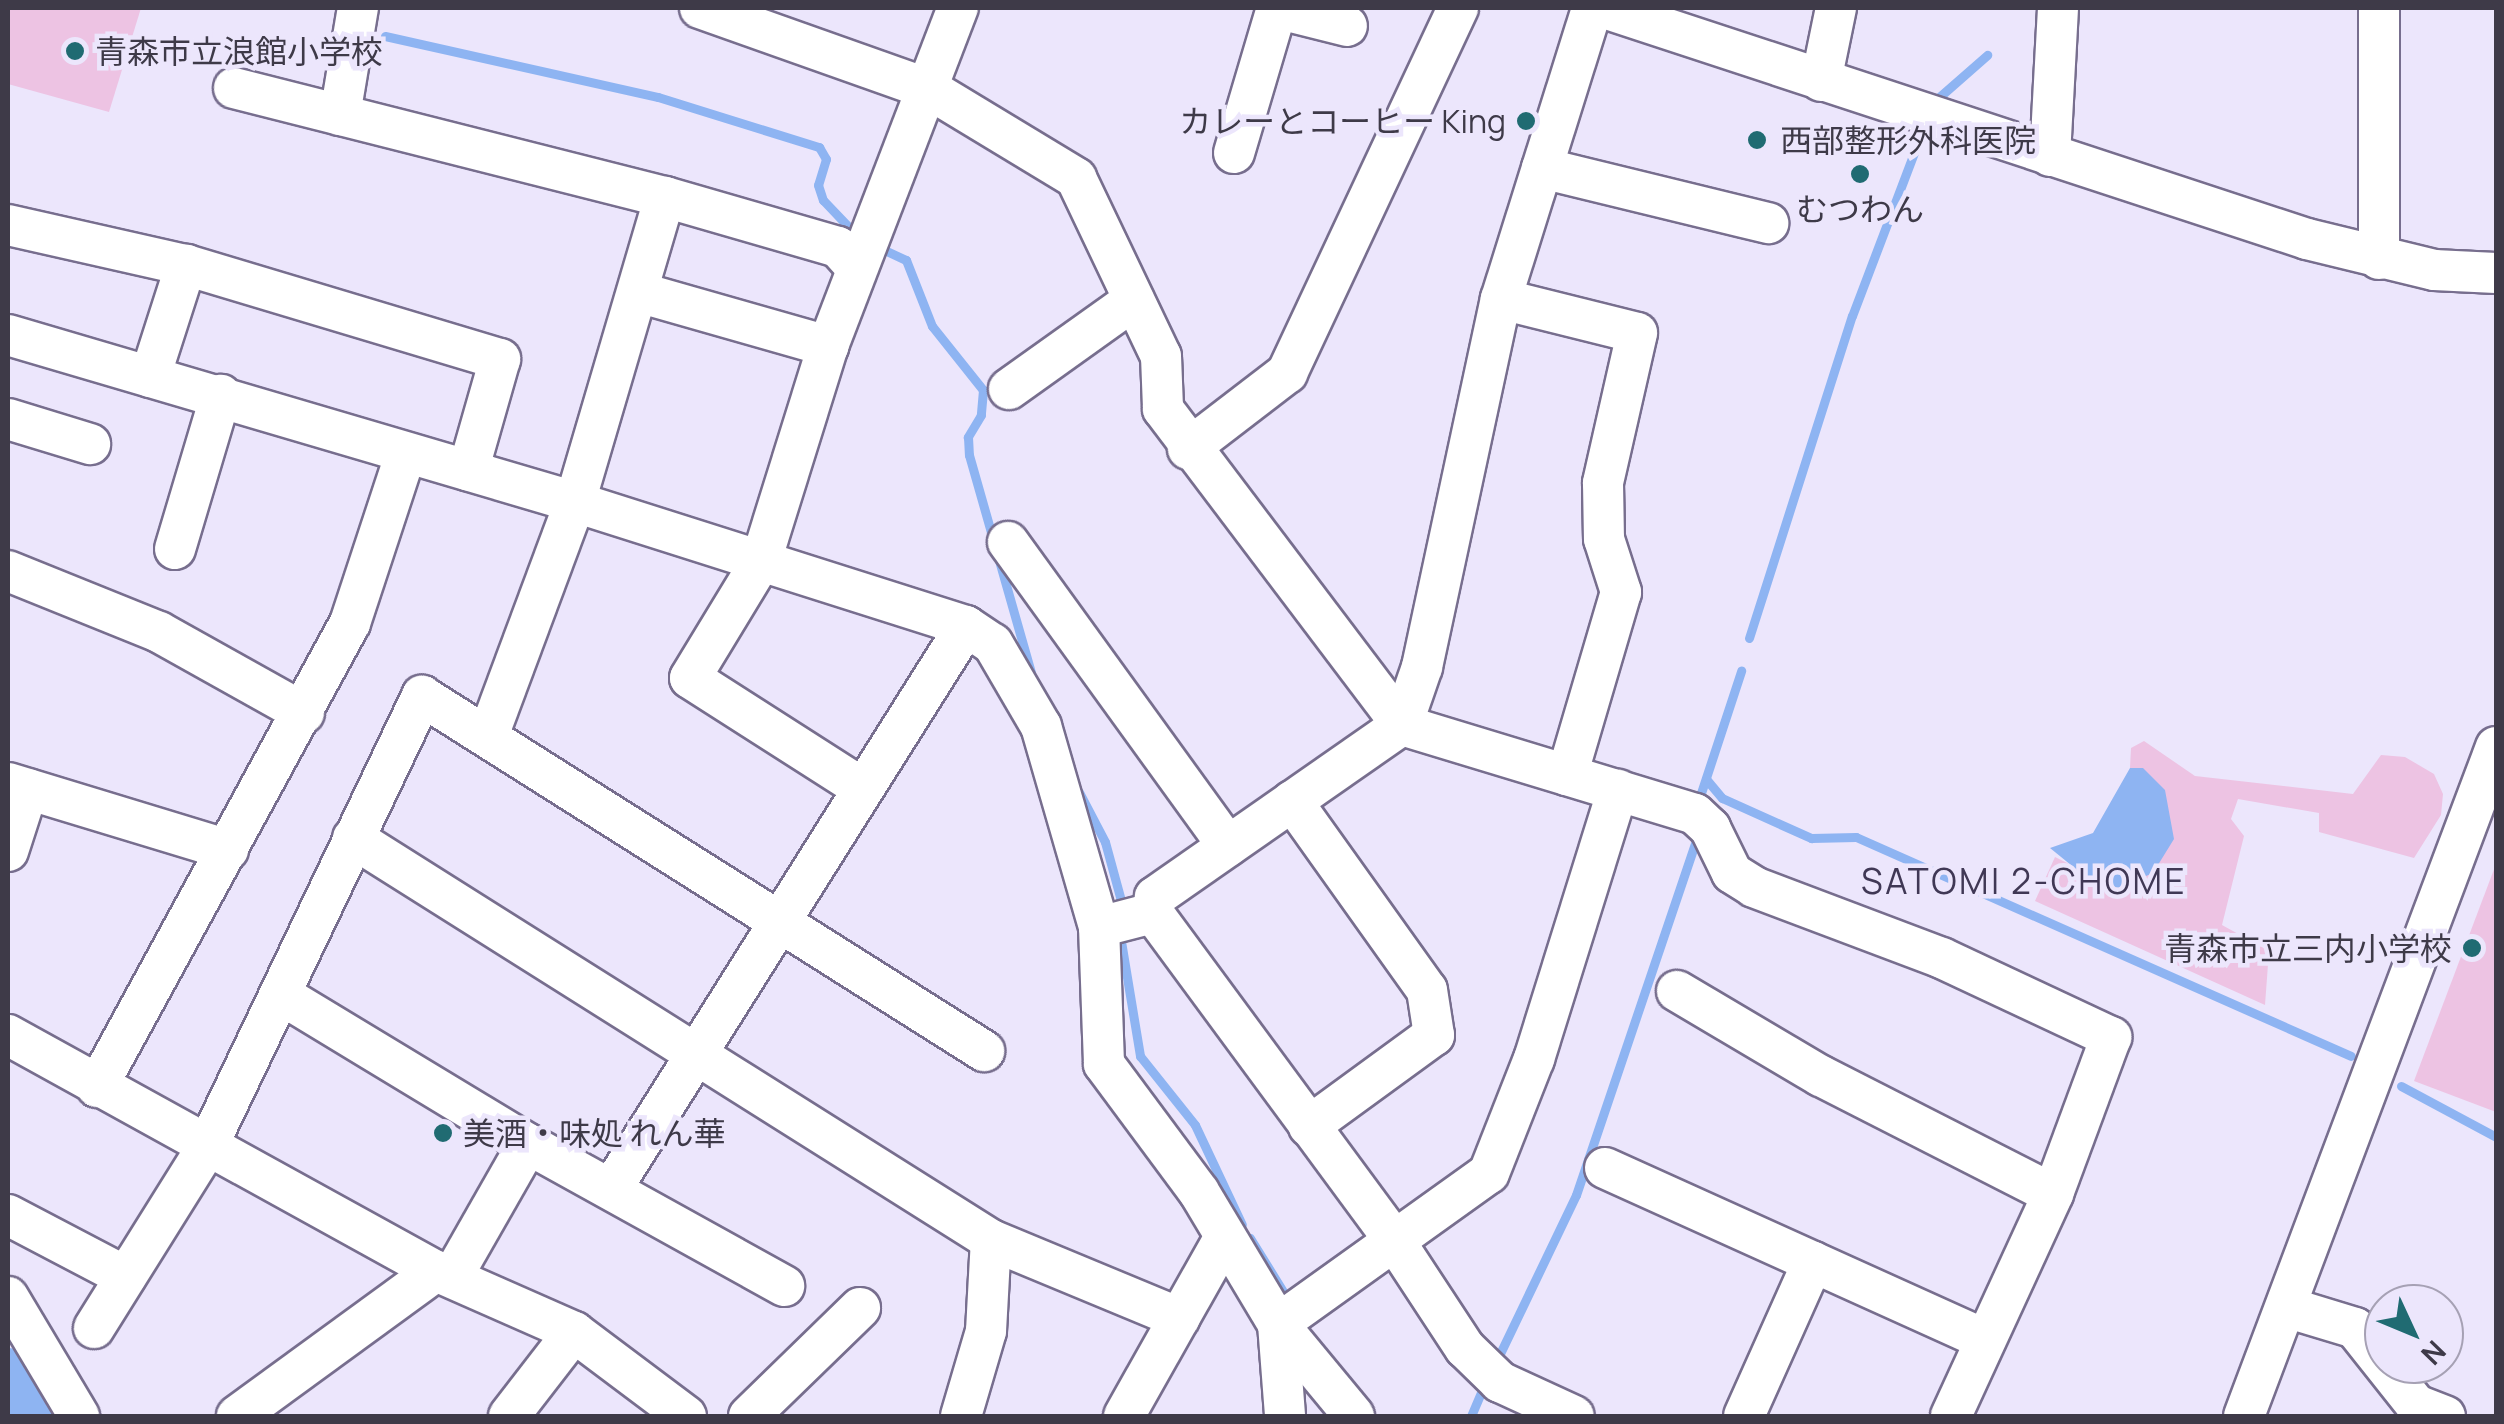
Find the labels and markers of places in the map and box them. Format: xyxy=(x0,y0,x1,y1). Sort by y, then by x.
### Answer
place label: 青森市立浪館小学校 xyxy=(95,32,383,70)
marker: 青森市立浪館小学校 xyxy=(64,40,86,62)
place label: カレーとコーヒー King xyxy=(1179,102,1506,140)
marker: カレーとコーヒー King xyxy=(1515,110,1537,132)
place label: 西部整形外科医院 xyxy=(1780,121,2036,159)
marker: 西部整形外科医院 xyxy=(1744,127,1770,153)
marker: むつわん xyxy=(1849,163,1871,185)
place label: むつわん xyxy=(1796,190,1924,228)
place label: 青森市立三内小学校 xyxy=(2164,929,2452,967)
marker: 青森市立三内小学校 xyxy=(2461,937,2483,959)
place label: 美酒・味処 れん華 xyxy=(463,1114,725,1152)
marker: 美酒・味処 れん華 xyxy=(432,1122,454,1144)

